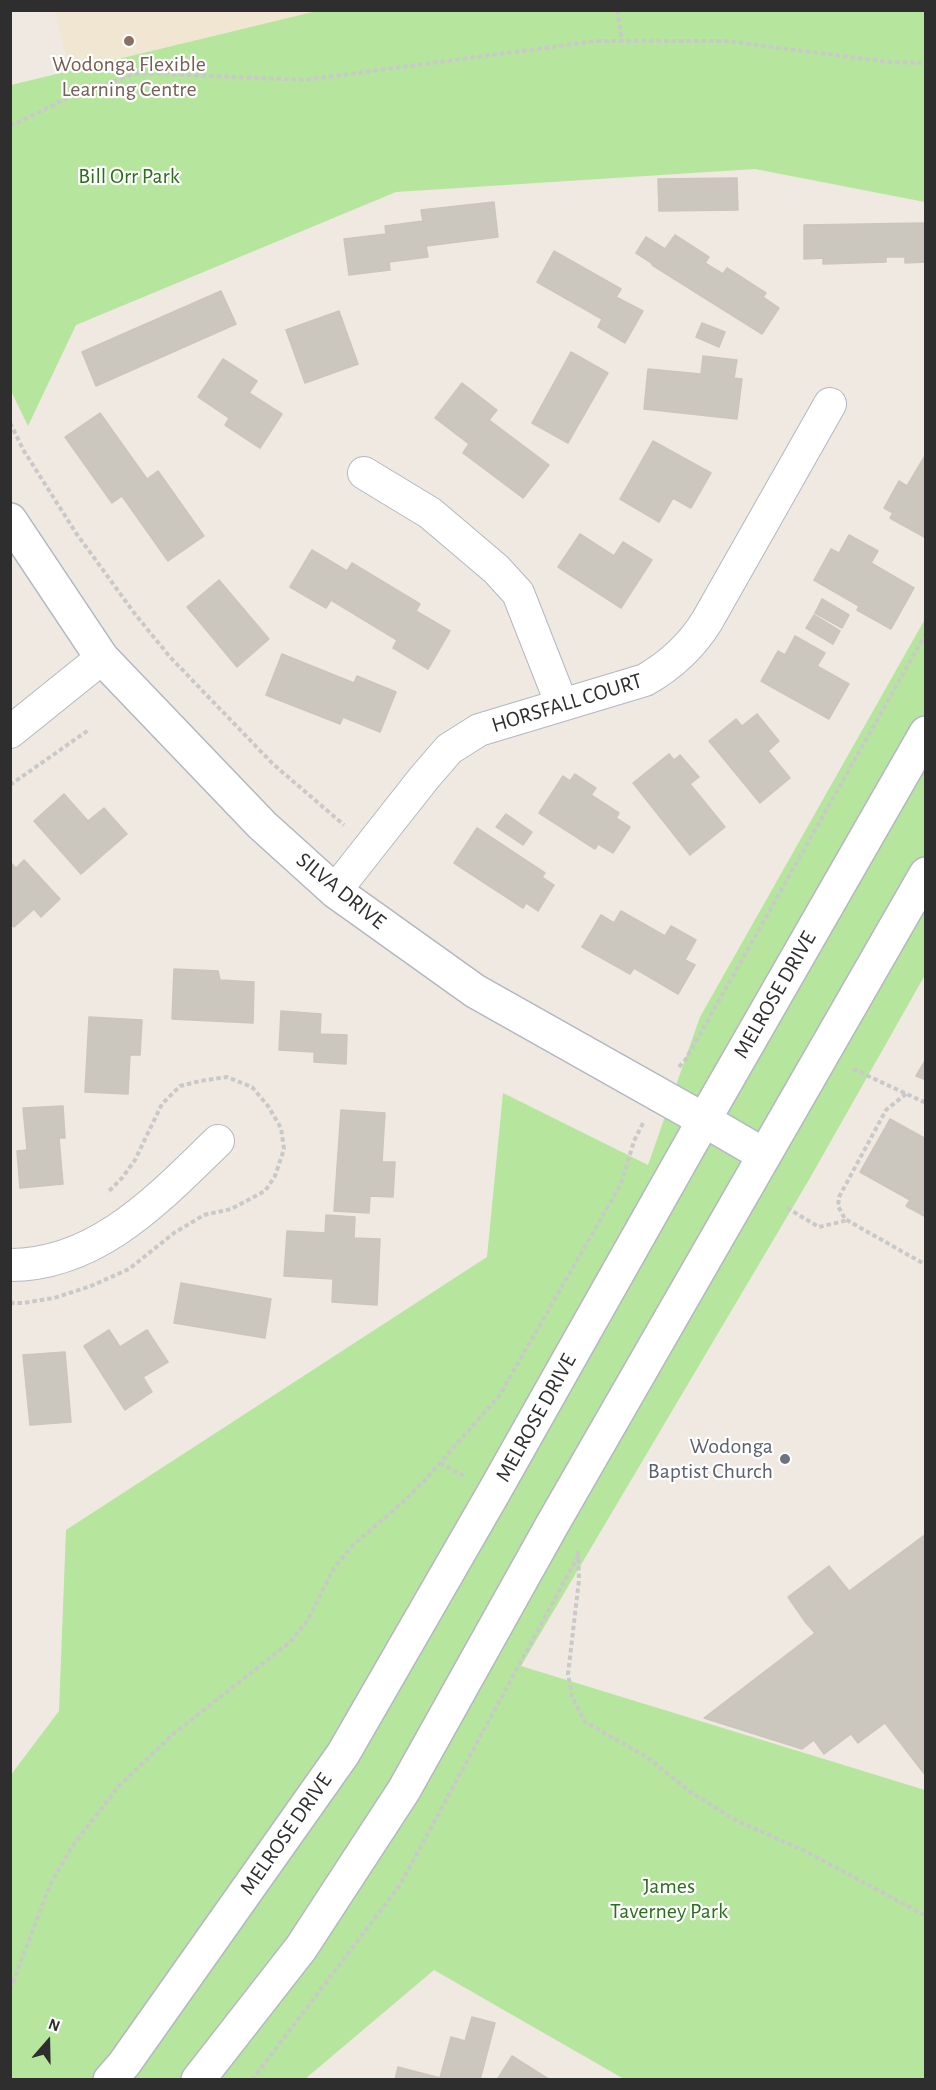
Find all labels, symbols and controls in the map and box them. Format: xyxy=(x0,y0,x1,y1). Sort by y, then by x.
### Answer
marker: Wodonga Flexible Learning Centre xyxy=(122,34,136,48)
place label: Wodonga Flexible Learning Centre xyxy=(52,51,206,102)
park label: Bill Orr Park xyxy=(78,163,180,189)
street label: HORSFALL COURT xyxy=(488,668,646,738)
street label: SILVA DRIVE xyxy=(291,847,391,935)
street label: MELROSE DRIVE xyxy=(728,927,822,1063)
street label: MELROSE DRIVE xyxy=(490,1349,582,1487)
place label: Wodonga Baptist Church xyxy=(648,1433,773,1484)
marker: Wodonga Baptist Church xyxy=(778,1452,792,1466)
street label: MELROSE DRIVE xyxy=(234,1768,338,1900)
park label: James Taverney Park xyxy=(610,1873,728,1924)
north arrow xyxy=(18,2012,78,2072)
text: N xyxy=(46,2016,62,2035)

